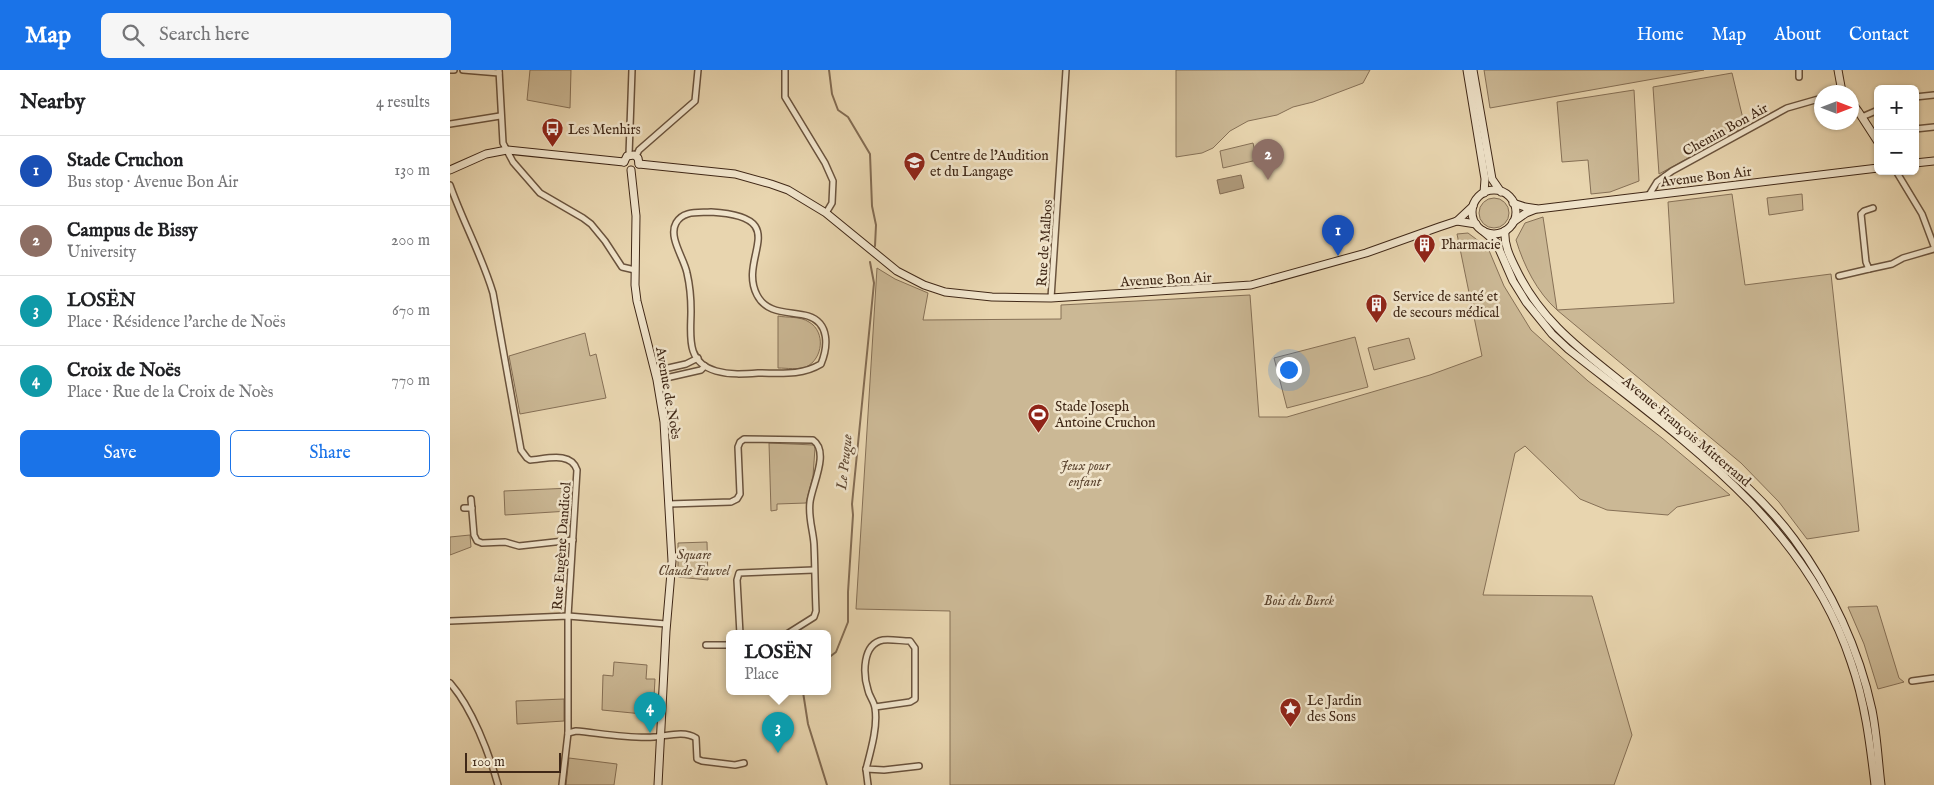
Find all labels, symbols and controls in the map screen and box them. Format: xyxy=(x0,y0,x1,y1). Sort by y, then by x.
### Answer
search box xyxy=(101,13,451,58)
text: Map xyxy=(25,20,71,51)
icon: search xyxy=(119,21,147,49)
text: Search here xyxy=(159,23,250,47)
text: Home xyxy=(1637,24,1684,47)
text: Map xyxy=(1712,24,1746,47)
text: About xyxy=(1774,24,1821,47)
text: Contact xyxy=(1849,24,1909,47)
north arrow xyxy=(1814,85,1859,130)
map controls xyxy=(1874,85,1919,175)
button: + xyxy=(1874,85,1919,130)
text: Nearby xyxy=(20,89,85,116)
text: 4 results xyxy=(376,93,430,113)
street label: Chemin Bon Air xyxy=(1680,99,1771,161)
bus stop icon: Les Menhirs xyxy=(540,117,564,148)
place label: Les Menhirs xyxy=(568,121,641,139)
button: − xyxy=(1874,130,1919,175)
pin: 2 xyxy=(1252,139,1284,180)
place label: Centre de l'Audition et du Langage xyxy=(930,147,1049,181)
text: Stade Cruchon xyxy=(67,149,183,173)
school or university icon: Centre de l'Audition et du Langage xyxy=(902,151,926,182)
text: 1 xyxy=(33,161,39,181)
text: 130 m xyxy=(394,161,430,181)
street label: Avenue Bon Air xyxy=(1659,162,1753,192)
text: Bus stop · Avenue Bon Air xyxy=(67,173,238,193)
street label: Rue de Malbos xyxy=(1033,199,1057,287)
pin: 1 xyxy=(1322,215,1354,256)
text: Campus de Bissy xyxy=(67,219,198,243)
text: 2 xyxy=(32,231,40,251)
text: 200 m xyxy=(391,231,430,251)
building icon: Pharmacie xyxy=(1413,232,1437,263)
place label: Pharmacie xyxy=(1441,236,1501,254)
text: University xyxy=(67,243,136,263)
street label: Avenue Bon Air xyxy=(1119,269,1212,291)
place label: Service de santé et de secours médical xyxy=(1393,288,1500,322)
text: LOSËN xyxy=(67,289,136,313)
building icon: Service de santé et de secours médical xyxy=(1365,292,1389,323)
text: 3 xyxy=(33,301,39,321)
text: 670 m xyxy=(392,301,430,321)
text: Place · Résidence l'arche de Noës xyxy=(67,313,286,333)
street label: Avenue de Noès xyxy=(651,345,685,441)
your location xyxy=(1276,357,1302,383)
text: Croix de Noës xyxy=(67,359,181,383)
text: 4 xyxy=(32,371,40,391)
text: 770 m xyxy=(391,371,430,391)
street label: Avenue François Mitterrand xyxy=(1618,372,1755,491)
text: Place · Rue de la Croix de Noès xyxy=(67,383,273,403)
place label: Stade Joseph Antoine Cruchon xyxy=(1054,398,1156,432)
sports icon: Stade Joseph Antoine Cruchon xyxy=(1027,402,1051,433)
button: Save xyxy=(20,430,220,477)
button: Share xyxy=(230,430,430,477)
water label: Le Peugue xyxy=(832,433,858,492)
park label: Jeux pour enfant xyxy=(1060,457,1111,491)
street label: Rue Eugène Dandicol xyxy=(549,481,575,611)
park label: Square Claude Fauvel xyxy=(658,546,732,580)
park label: Bois du Burck xyxy=(1264,592,1335,610)
popup xyxy=(726,630,831,695)
text: LOSËN xyxy=(744,641,813,665)
text: Place xyxy=(744,665,779,685)
pin: 4 xyxy=(634,692,666,733)
place label: Le Jardin des Sons xyxy=(1307,692,1362,726)
place icon: Le Jardin des Sons xyxy=(1279,696,1303,727)
pin: 3 xyxy=(762,712,794,753)
scale bar xyxy=(465,750,561,773)
text: 100 m xyxy=(472,753,505,771)

